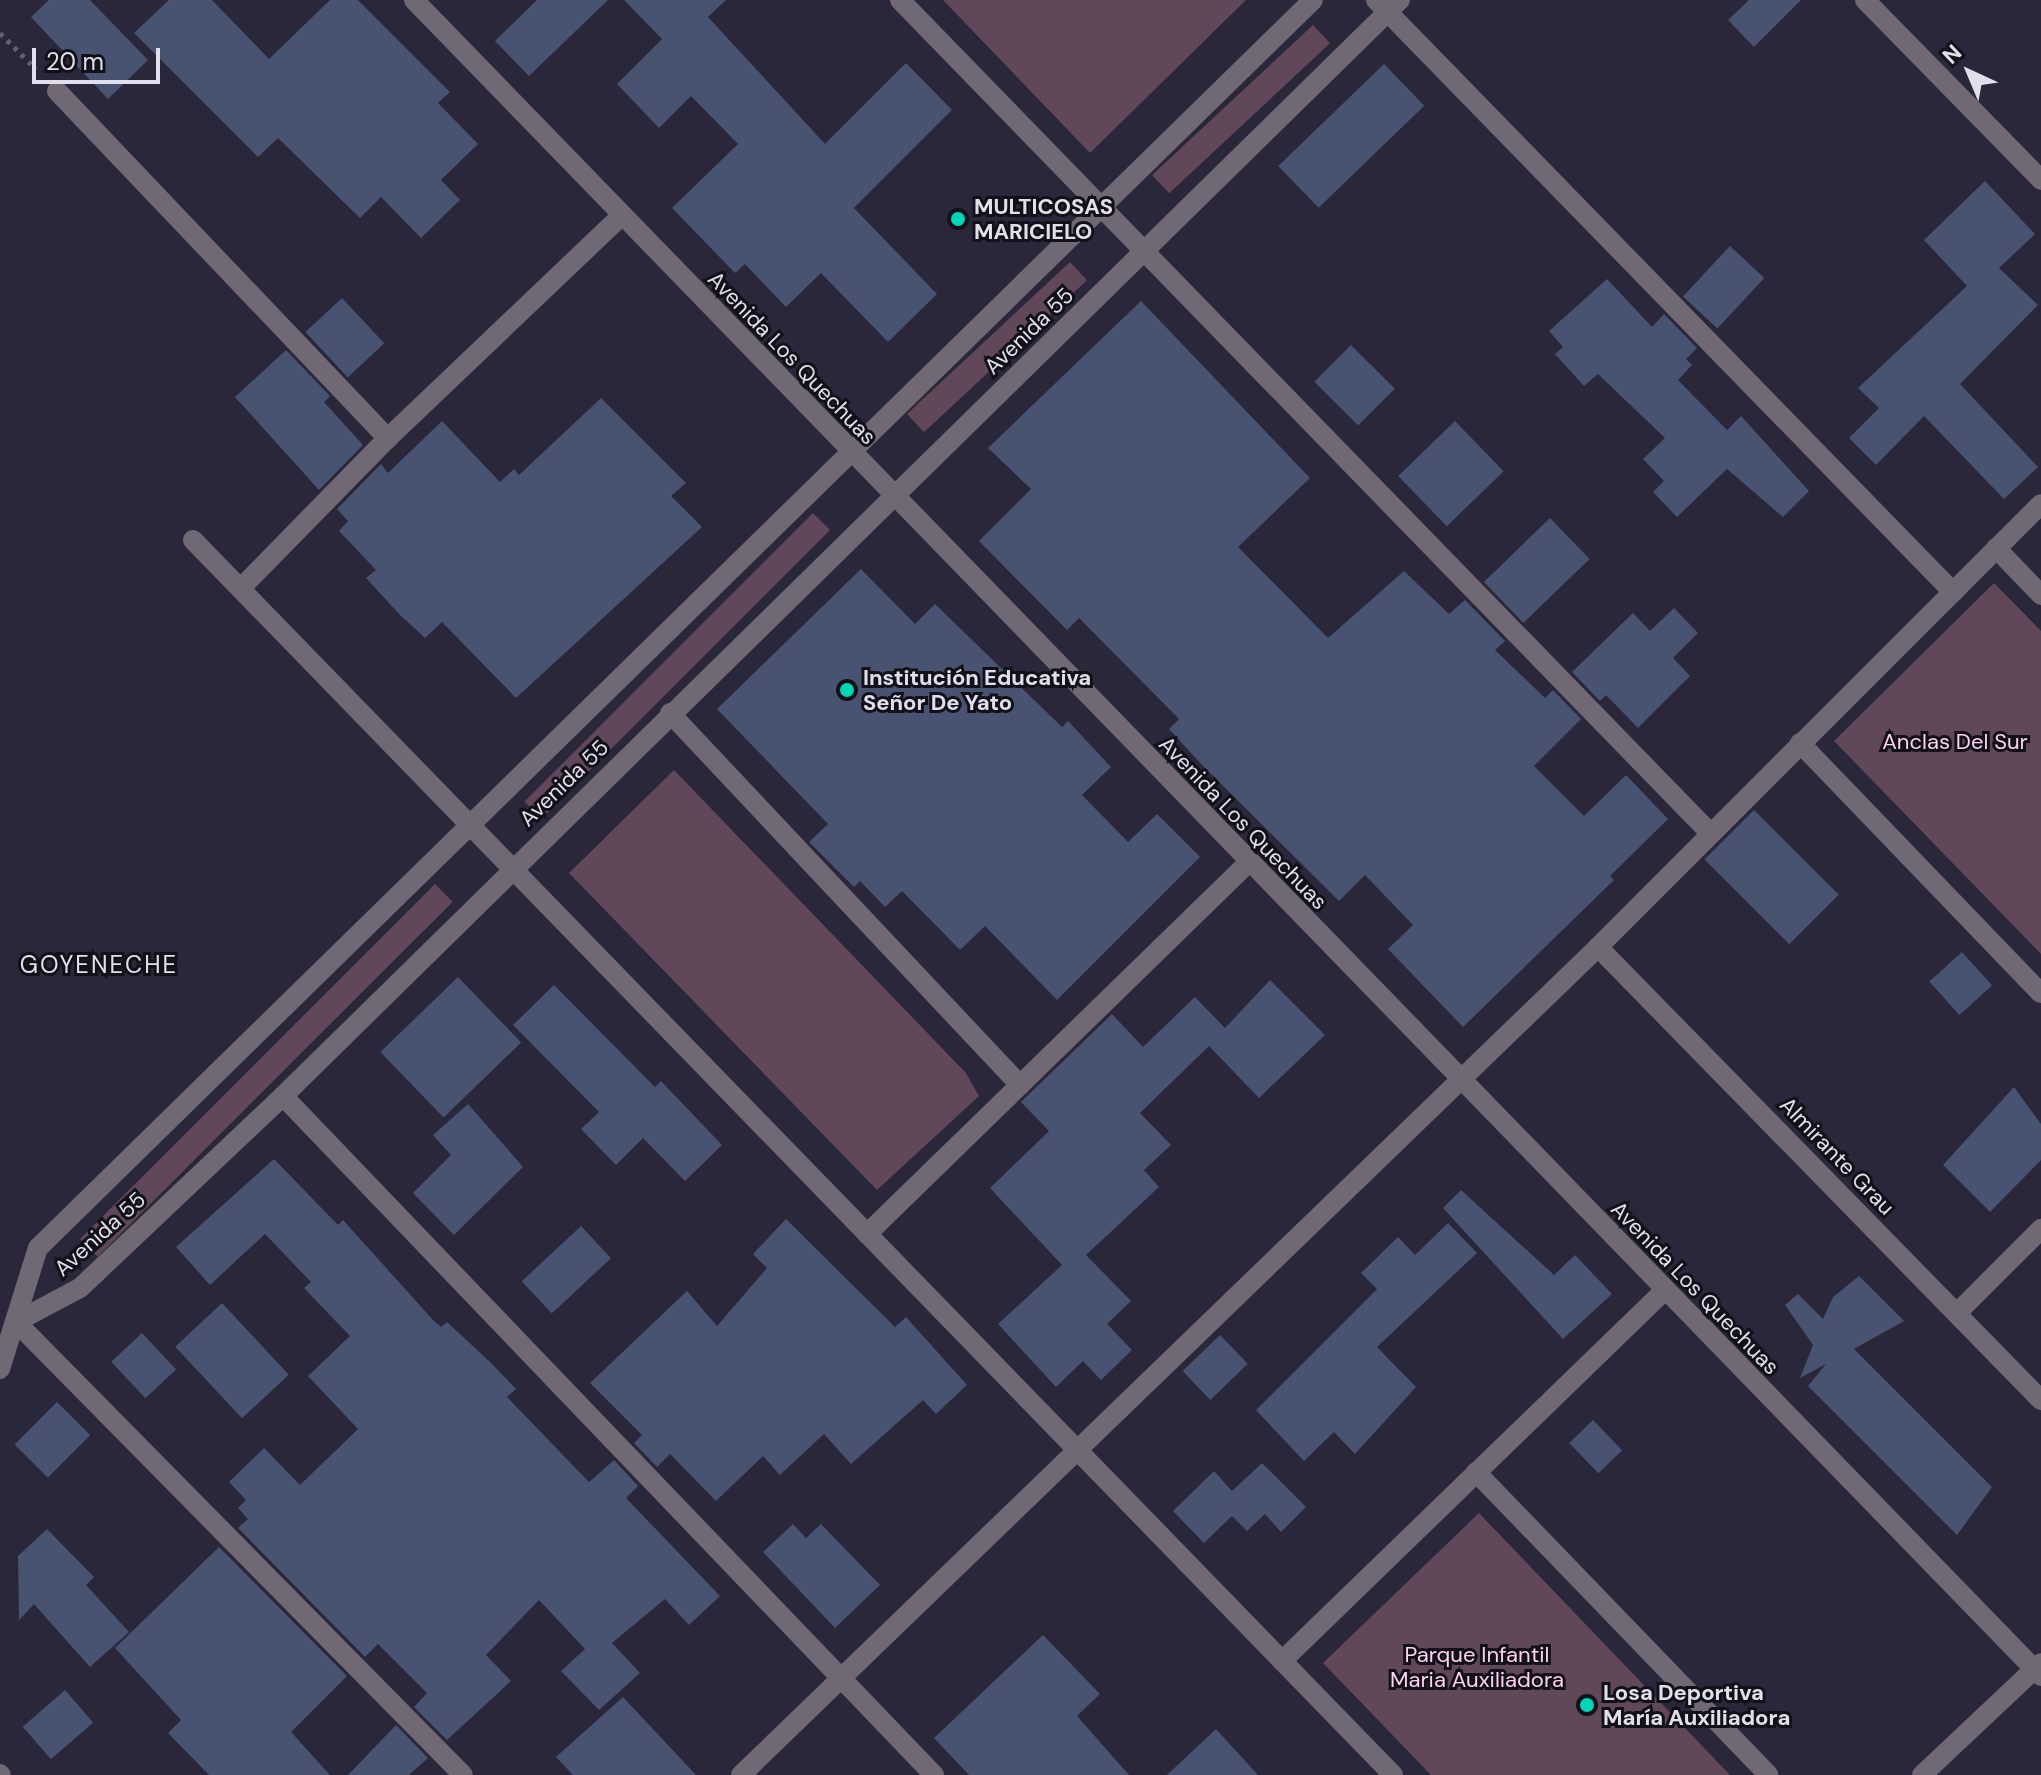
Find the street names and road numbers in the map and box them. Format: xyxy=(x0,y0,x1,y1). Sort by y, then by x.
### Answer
street label: Avenida Los Quechuas xyxy=(702,266,882,450)
street label: Avenida 55 xyxy=(979,282,1079,380)
street label: Avenida Los Quechuas xyxy=(1153,731,1333,915)
street label: Avenida 55 xyxy=(514,734,614,832)
street label: Almirante Grau xyxy=(1774,1092,1900,1220)
street label: Avenida 55 xyxy=(49,1186,151,1282)
street label: Avenida Los Quechuas xyxy=(1605,1196,1785,1380)

